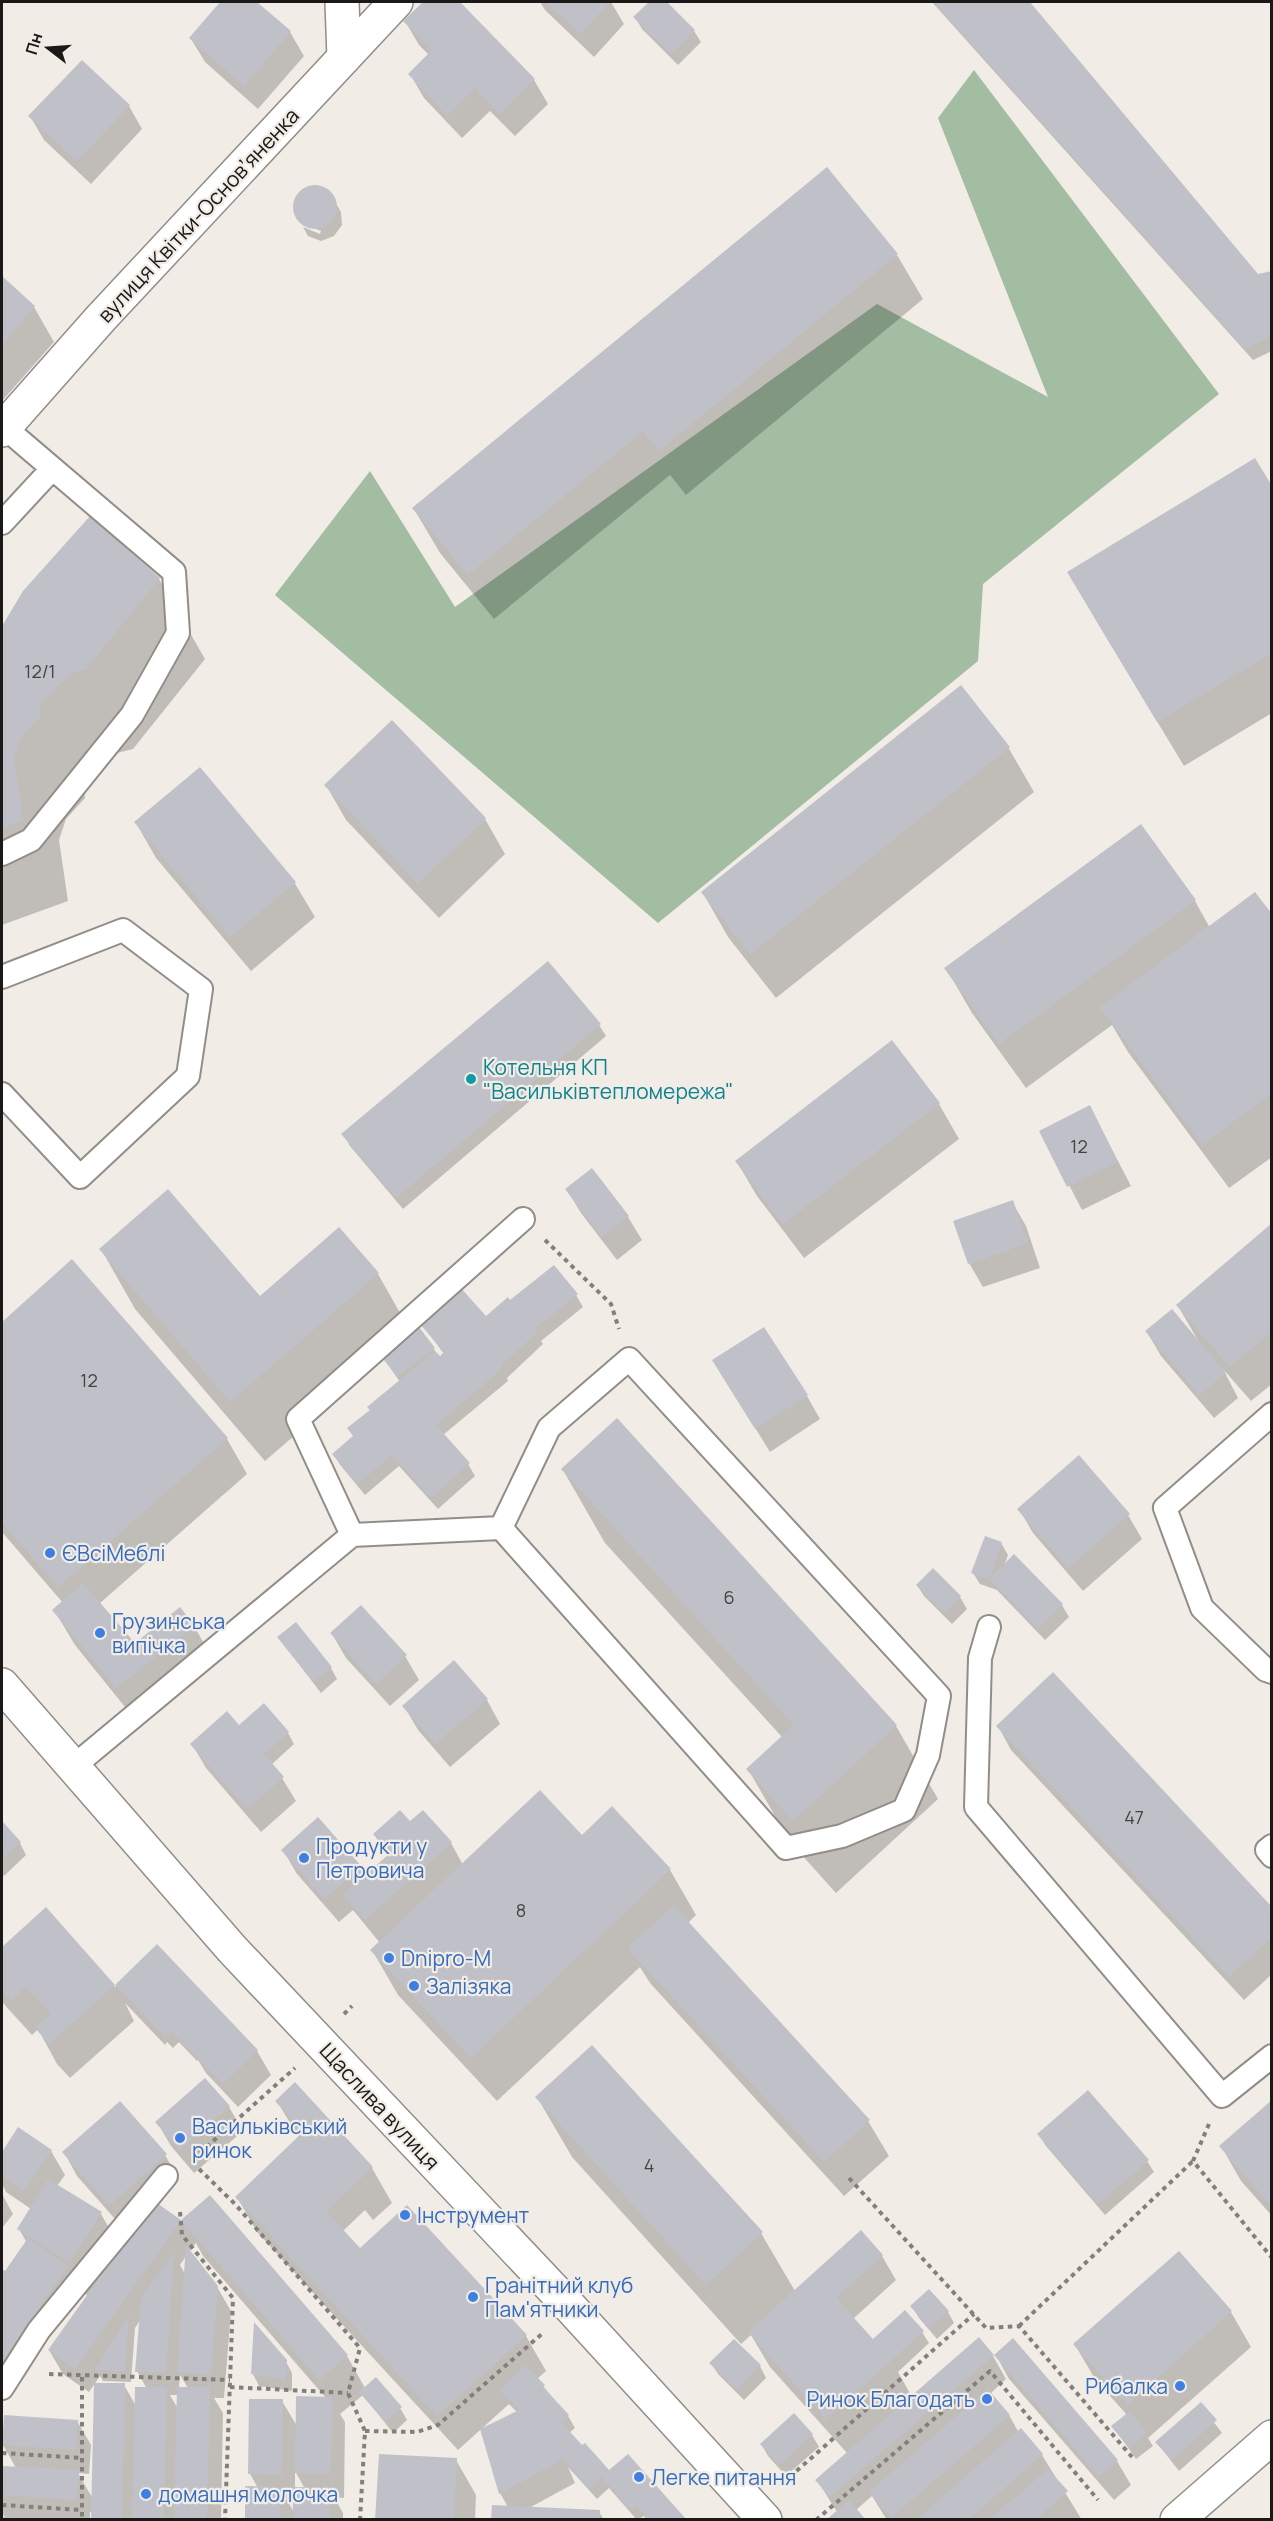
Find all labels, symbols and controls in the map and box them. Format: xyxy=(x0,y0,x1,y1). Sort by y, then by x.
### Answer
north arrow xyxy=(18,18,78,78)
text: Пн xyxy=(20,30,47,57)
street label: вулиця Квітки-Основʼяненка xyxy=(91,102,305,328)
house number: 12/1 xyxy=(24,659,56,683)
place label: Котельня КП "Васильківтепломережа" xyxy=(483,1053,733,1105)
marker: Котельня КП "Васильківтепломережа" xyxy=(464,1072,478,1086)
house number: 12 xyxy=(1070,1134,1088,1158)
house number: 12 xyxy=(80,1368,98,1392)
place label: ЄВсіМеблі xyxy=(62,1539,165,1567)
marker: ЄВсіМеблі xyxy=(43,1546,57,1560)
house number: 6 xyxy=(723,1585,735,1609)
place label: Грузинська випічка xyxy=(112,1607,225,1659)
marker: Грузинська випічка xyxy=(93,1626,107,1640)
house number: 47 xyxy=(1124,1805,1144,1829)
place label: Продукти у Петровича xyxy=(316,1832,427,1884)
marker: Продукти у Петровича xyxy=(297,1851,311,1865)
house number: 8 xyxy=(516,1898,526,1922)
place label: Dnipro-M xyxy=(401,1944,491,1972)
marker: Dnipro-M xyxy=(382,1951,396,1965)
place label: Залізяка xyxy=(426,1972,512,2000)
marker: Залізяка xyxy=(407,1979,421,1993)
street label: Щаслива вулиця xyxy=(314,2036,446,2176)
place label: Васильківський ринок xyxy=(192,2112,347,2164)
marker: Васильківський ринок xyxy=(173,2131,187,2145)
house number: 4 xyxy=(644,2153,654,2177)
place label: Інструмент xyxy=(417,2201,530,2229)
marker: Інструмент xyxy=(398,2208,412,2222)
place label: Гранітний клуб Пам'ятники xyxy=(485,2271,633,2323)
marker: Гранітний клуб Пам'ятники xyxy=(466,2290,480,2304)
place label: Рибалка xyxy=(1085,2372,1168,2400)
marker: Рибалка xyxy=(1173,2379,1187,2393)
place label: Ринок Благодать xyxy=(806,2385,975,2413)
marker: Ринок Благодать xyxy=(980,2392,994,2406)
place label: Легке питання xyxy=(651,2463,796,2491)
marker: Легке питання xyxy=(632,2470,646,2484)
place label: домашня молочка xyxy=(158,2480,338,2508)
marker: домашня молочка xyxy=(139,2487,153,2501)

